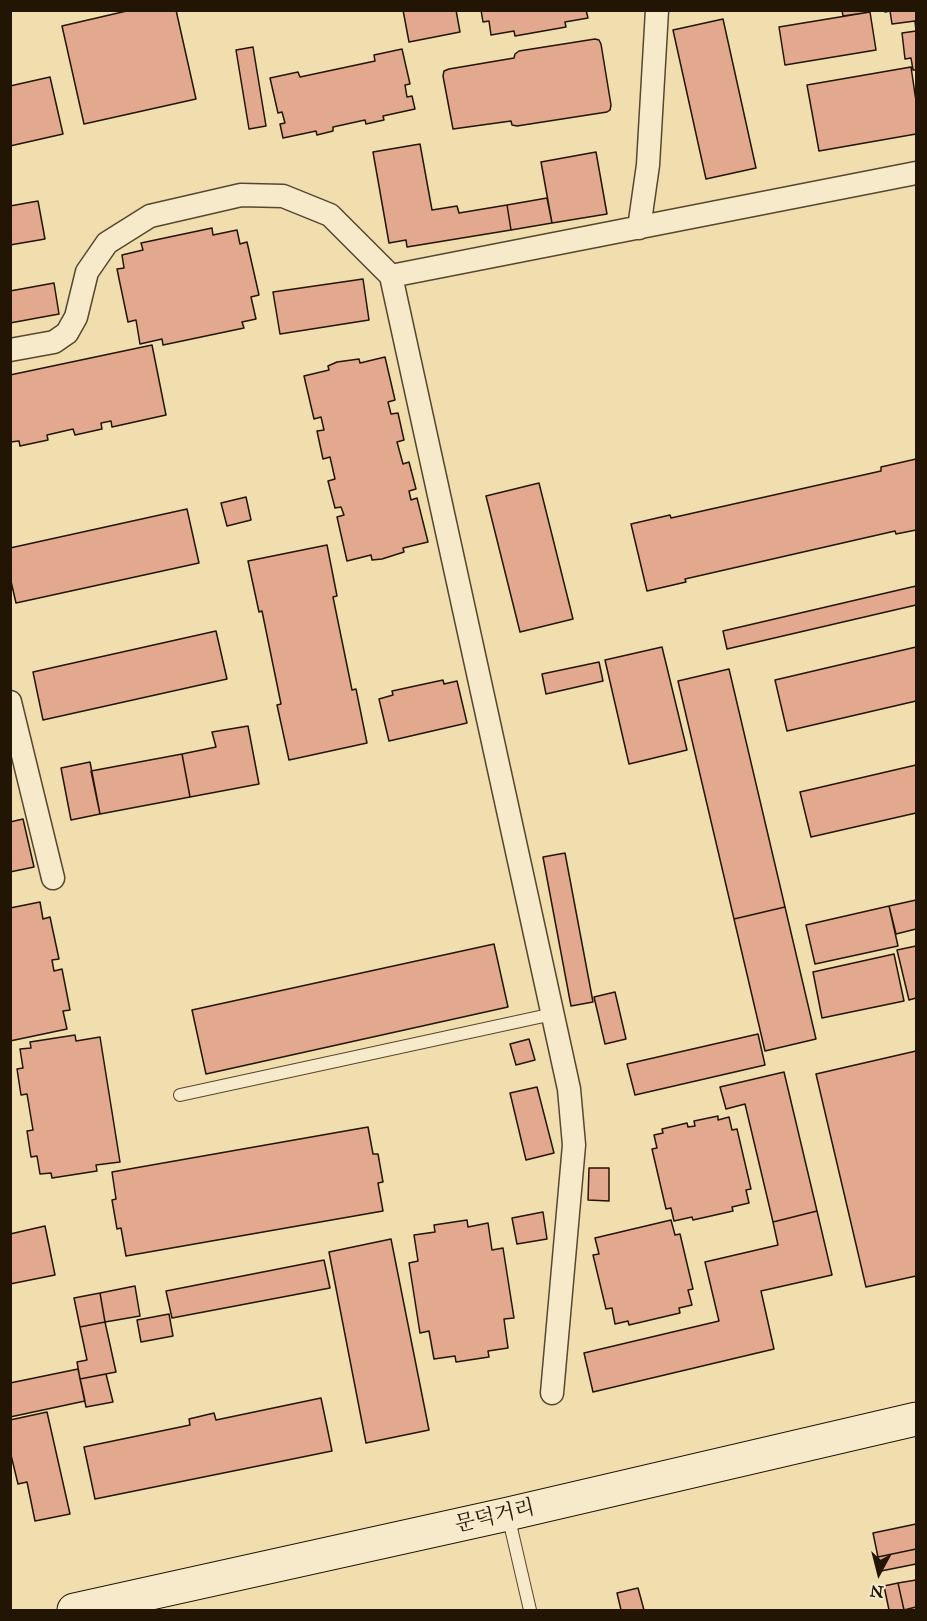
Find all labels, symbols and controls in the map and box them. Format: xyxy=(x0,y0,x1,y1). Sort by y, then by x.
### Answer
street label: 문덕거리 xyxy=(453,1496,537,1538)
north arrow xyxy=(849,1543,909,1603)
text: N xyxy=(869,1581,885,1602)

